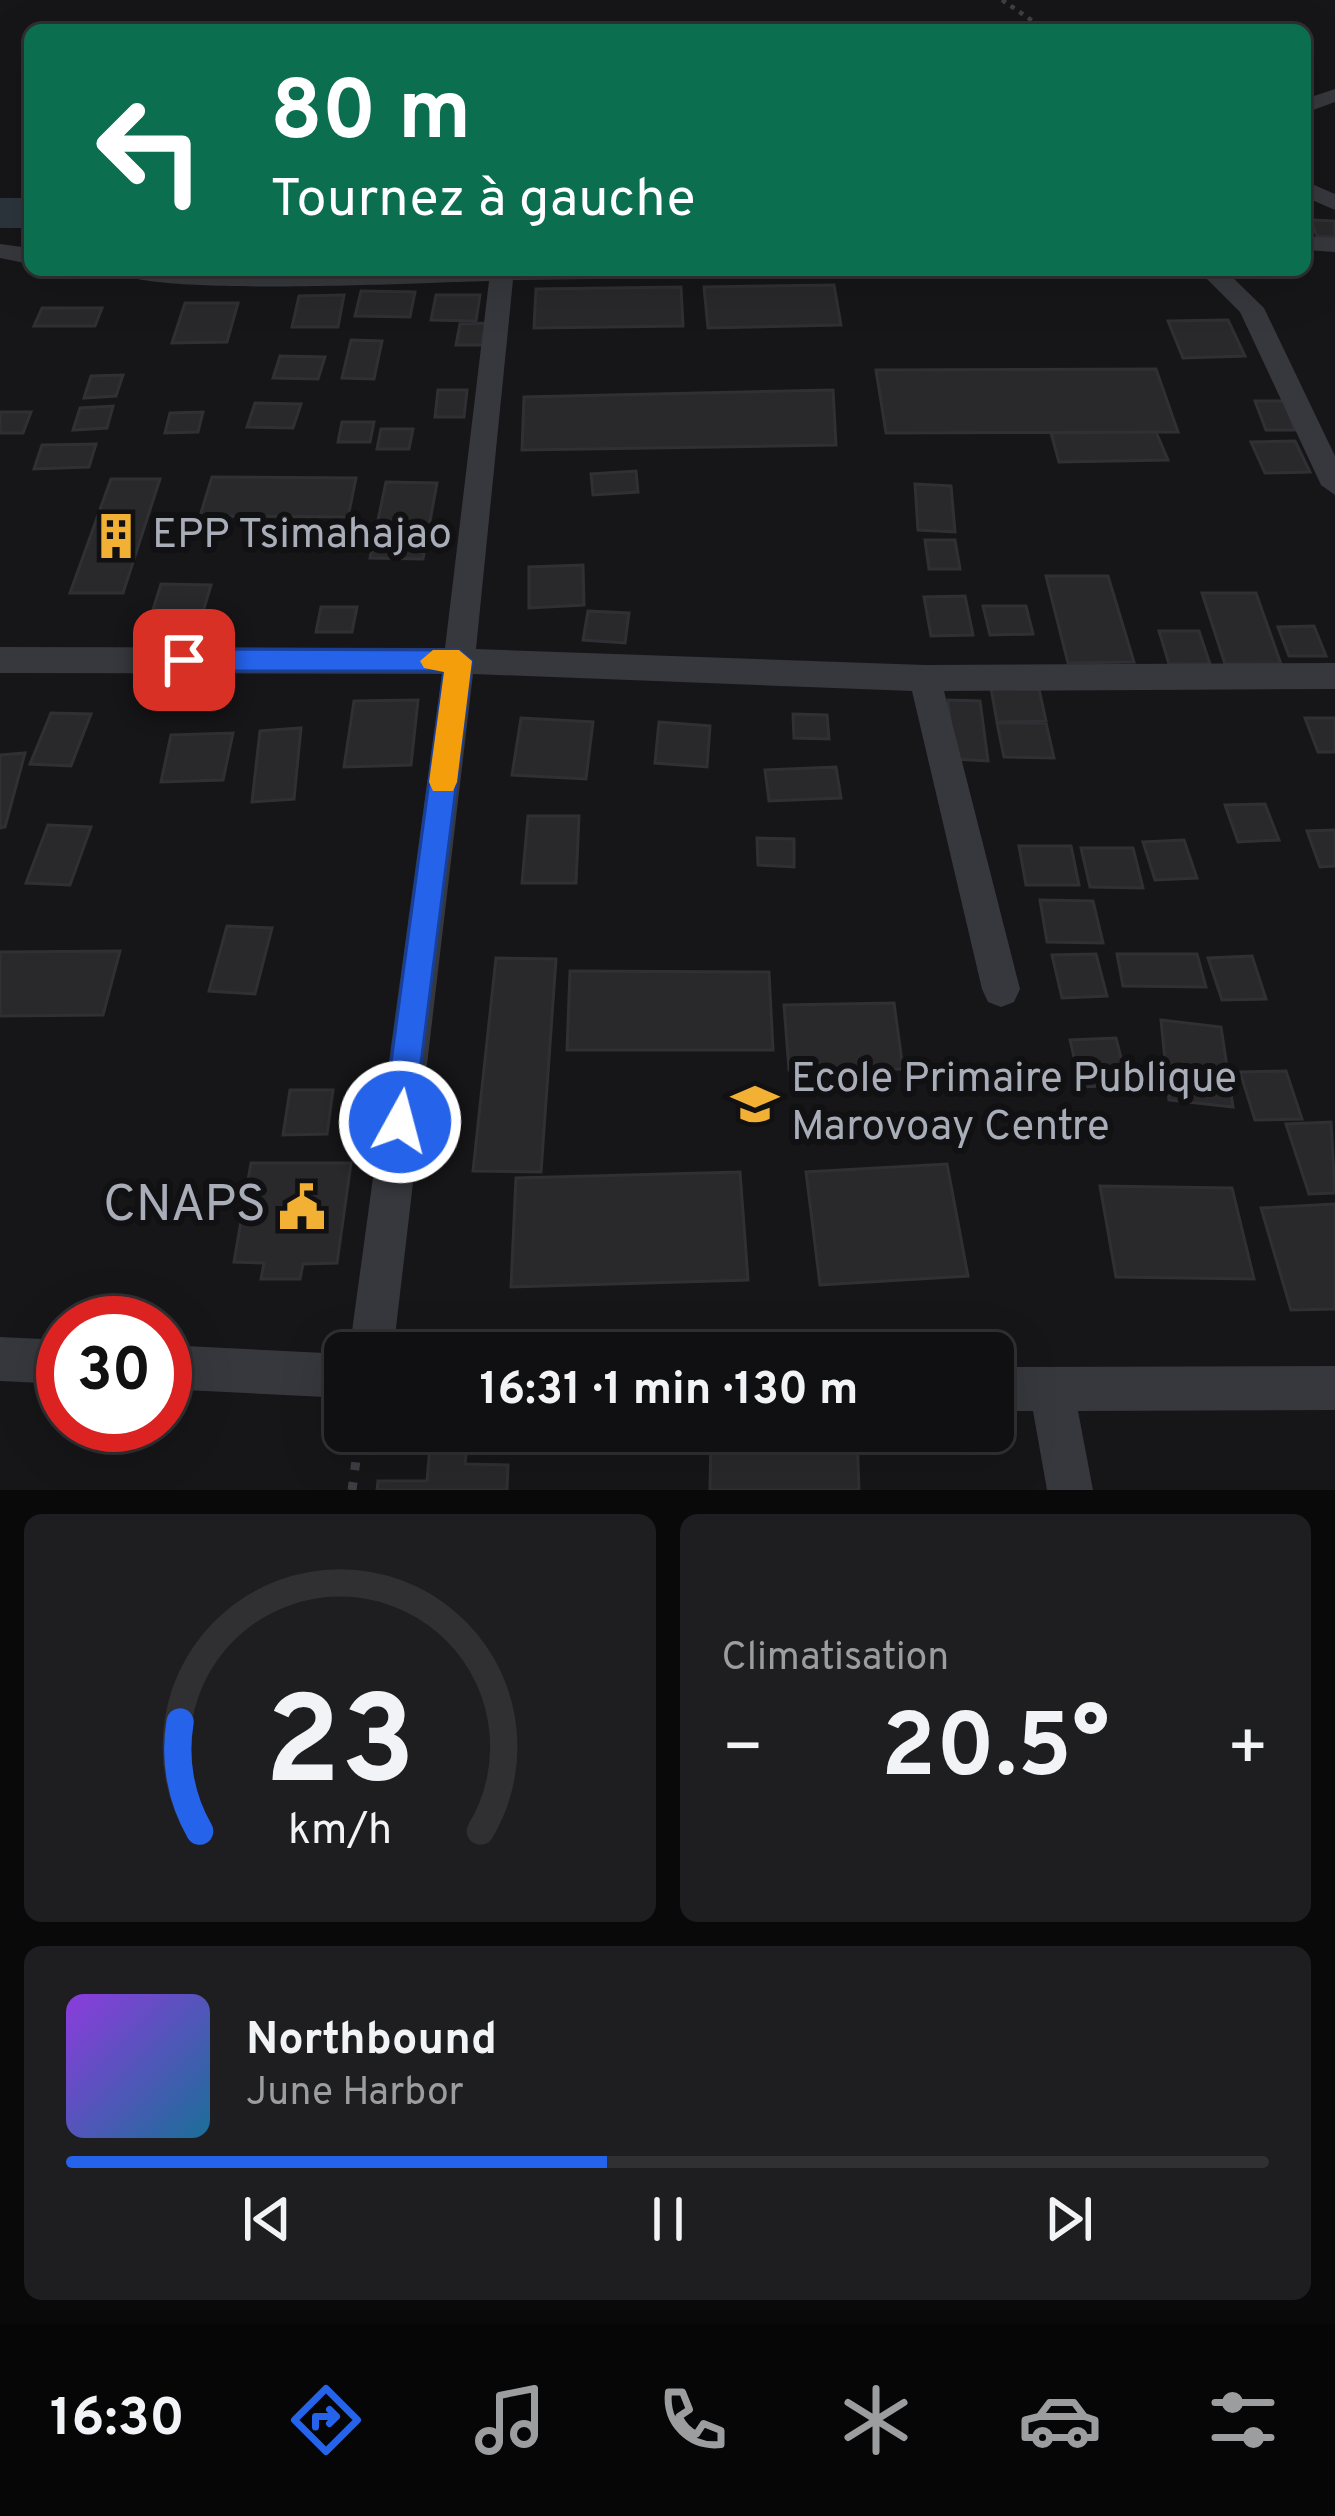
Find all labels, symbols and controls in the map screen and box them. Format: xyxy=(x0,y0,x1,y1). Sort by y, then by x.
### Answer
text: 80 m xyxy=(270,63,471,169)
icon: left xyxy=(72,72,228,228)
text: Tournez à gauche xyxy=(270,167,696,236)
place label: EPP Tsimahajao xyxy=(152,510,452,563)
building icon: EPP Tsimahajao xyxy=(91,511,141,561)
pin xyxy=(133,609,235,711)
icon: arrive xyxy=(151,627,217,693)
place label: Ecole Primaire Publique Marovoay Centre xyxy=(791,1054,1237,1155)
position arrow xyxy=(337,1059,463,1185)
school or university icon: Ecole Primaire Publique Marovoay Centre xyxy=(730,1079,780,1129)
place label: CNAPS xyxy=(103,1175,266,1240)
public building icon: CNAPS xyxy=(277,1182,327,1232)
speed limit sign: 30 xyxy=(36,1296,192,1452)
text: 16:31 · 1 min · 130 m xyxy=(479,1363,859,1420)
text: Climatisation xyxy=(722,1635,949,1684)
text: 23 xyxy=(264,1670,415,1828)
text: 20.5° xyxy=(881,1695,1110,1808)
text: − xyxy=(722,1710,764,1793)
text: + xyxy=(1226,1710,1269,1793)
text: km/h xyxy=(288,1805,392,1859)
text: Northbound xyxy=(246,2013,497,2070)
text: June Harbor xyxy=(246,2070,464,2119)
icon: previous xyxy=(234,2186,300,2252)
icon: pause xyxy=(635,2186,701,2252)
icon: next xyxy=(1036,2186,1102,2252)
icon: directions xyxy=(284,2378,368,2462)
icon: music xyxy=(468,2378,552,2462)
icon: phone xyxy=(651,2378,735,2462)
icon: climate xyxy=(834,2378,918,2462)
icon: car xyxy=(1018,2378,1102,2462)
icon: filters xyxy=(1201,2378,1285,2462)
text: 16:30 xyxy=(50,2386,185,2455)

